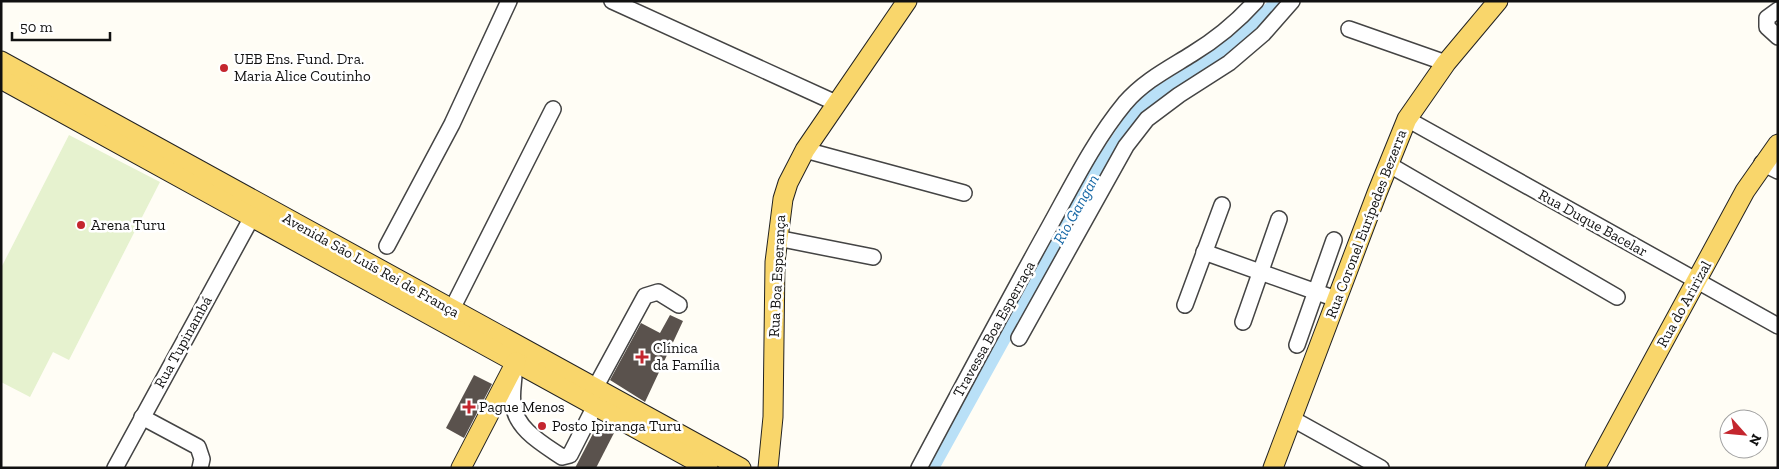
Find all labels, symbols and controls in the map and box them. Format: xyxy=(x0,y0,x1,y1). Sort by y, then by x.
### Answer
scale bar xyxy=(12,10,110,42)
text: 50 m xyxy=(20,18,53,36)
place label: UEB Ens. Fund. Dra. Maria Alice Coutinho xyxy=(234,50,371,85)
marker: UEB Ens. Fund. Dra. Maria Alice Coutinho xyxy=(218,62,230,74)
street label: Rua Coronel Eurípedes Bezerra xyxy=(1322,127,1410,321)
water label: Rio Gangan xyxy=(1049,171,1103,247)
street label: Rua Duque Bacelar xyxy=(1535,186,1651,260)
street label: Avenida São Luís Rei de França xyxy=(280,209,462,321)
street label: Rua Boa Esperança xyxy=(765,214,789,338)
place label: Arena Turu xyxy=(91,216,166,234)
marker: Arena Turu xyxy=(75,219,87,231)
street label: Travessa Boa Esperraça xyxy=(949,258,1039,400)
street label: Rua do Aririzal xyxy=(1653,258,1715,350)
street label: Rua Tupinambá xyxy=(150,293,216,391)
place label: Clínica da Família xyxy=(653,339,720,374)
marker: Clínica da Família xyxy=(635,350,649,364)
place label: Pague Menos xyxy=(479,398,565,416)
marker: Pague Menos xyxy=(463,401,475,413)
north arrow xyxy=(1719,409,1769,459)
place label: Posto Ipiranga Turu xyxy=(552,417,682,435)
marker: Posto Ipiranga Turu xyxy=(536,420,548,432)
text: N xyxy=(1745,431,1765,449)

